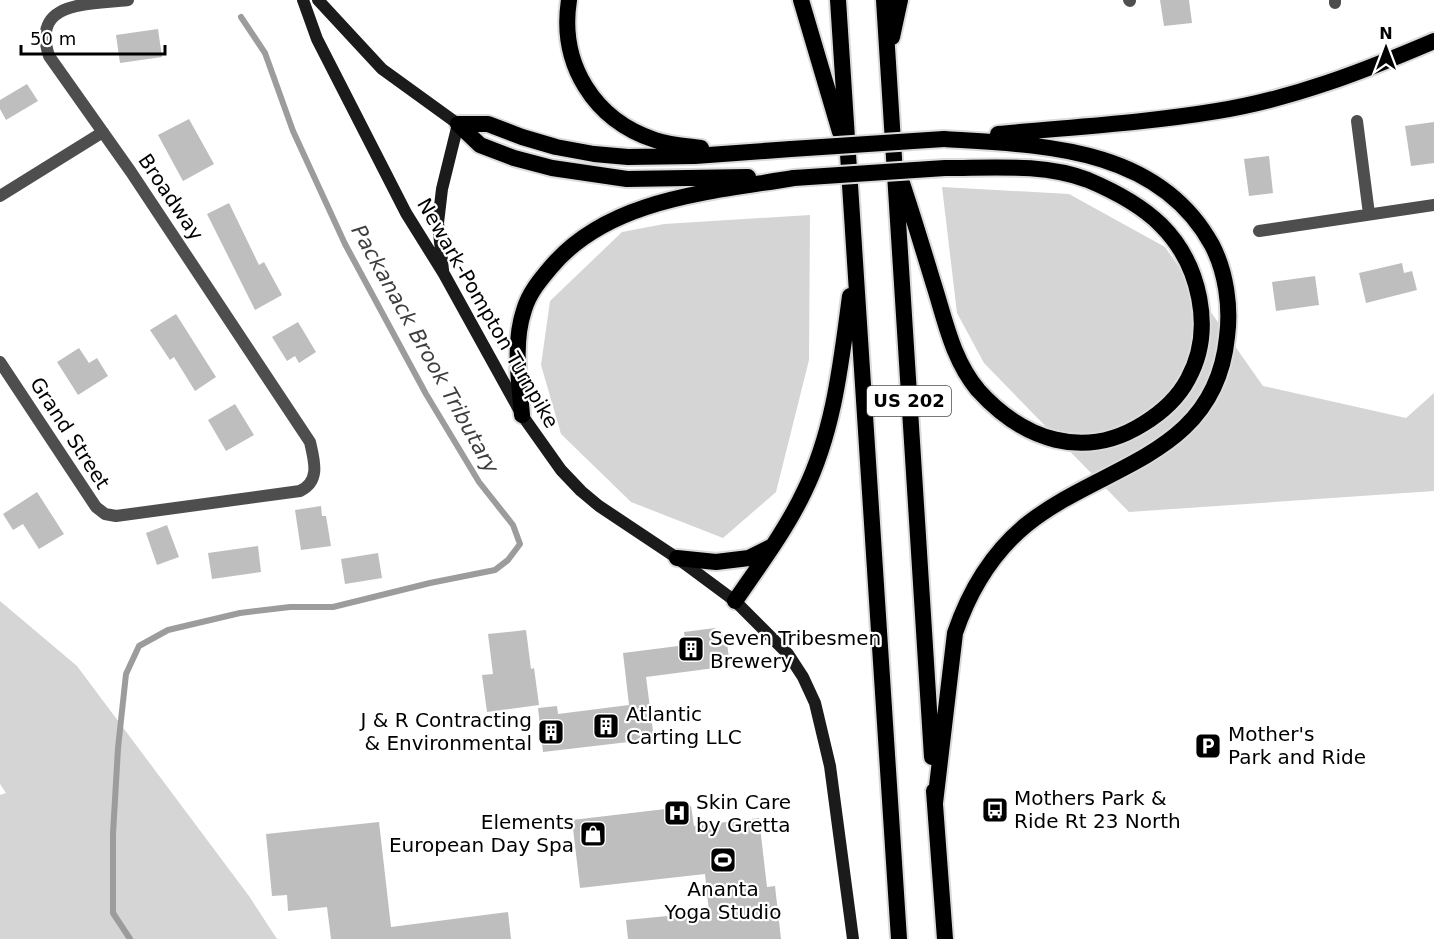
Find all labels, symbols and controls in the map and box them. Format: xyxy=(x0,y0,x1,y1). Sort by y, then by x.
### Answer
scale bar xyxy=(21,18,165,56)
north arrow xyxy=(1356,18,1416,78)
text: N xyxy=(1379,24,1393,43)
text: 50 m xyxy=(30,28,76,49)
street label: Broadway xyxy=(133,149,209,245)
street label: Newark-Pompton Turnpike xyxy=(412,194,564,432)
water label: Packanack Brook Tributary xyxy=(346,220,504,478)
street label: Grand Street xyxy=(25,373,115,494)
road number: US 202 xyxy=(867,386,951,416)
place label: Seven Tribesmen Brewery xyxy=(710,626,881,673)
building icon: Seven Tribesmen Brewery xyxy=(676,634,706,664)
place label: Atlantic Carting LLC xyxy=(626,702,742,749)
place label: J & R Contracting & Environmental xyxy=(359,708,532,755)
building icon: Atlantic Carting LLC xyxy=(591,711,621,741)
building icon: J & R Contracting & Environmental xyxy=(536,717,566,747)
place label: Mother's Park and Ride xyxy=(1228,722,1366,769)
parking icon: Mother's Park and Ride xyxy=(1193,731,1223,761)
place label: Mothers Park & Ride Rt 23 North xyxy=(1014,786,1181,833)
place label: Skin Care by Gretta xyxy=(696,790,791,837)
bus stop icon: Mothers Park & Ride Rt 23 North xyxy=(980,795,1010,825)
hospital icon: Skin Care by Gretta xyxy=(662,798,692,828)
place label: Elements European Day Spa xyxy=(389,810,574,857)
shop icon: Elements European Day Spa xyxy=(578,819,608,849)
sports icon: Ananta Yoga Studio xyxy=(708,845,738,875)
place label: Ananta Yoga Studio xyxy=(664,877,781,924)

